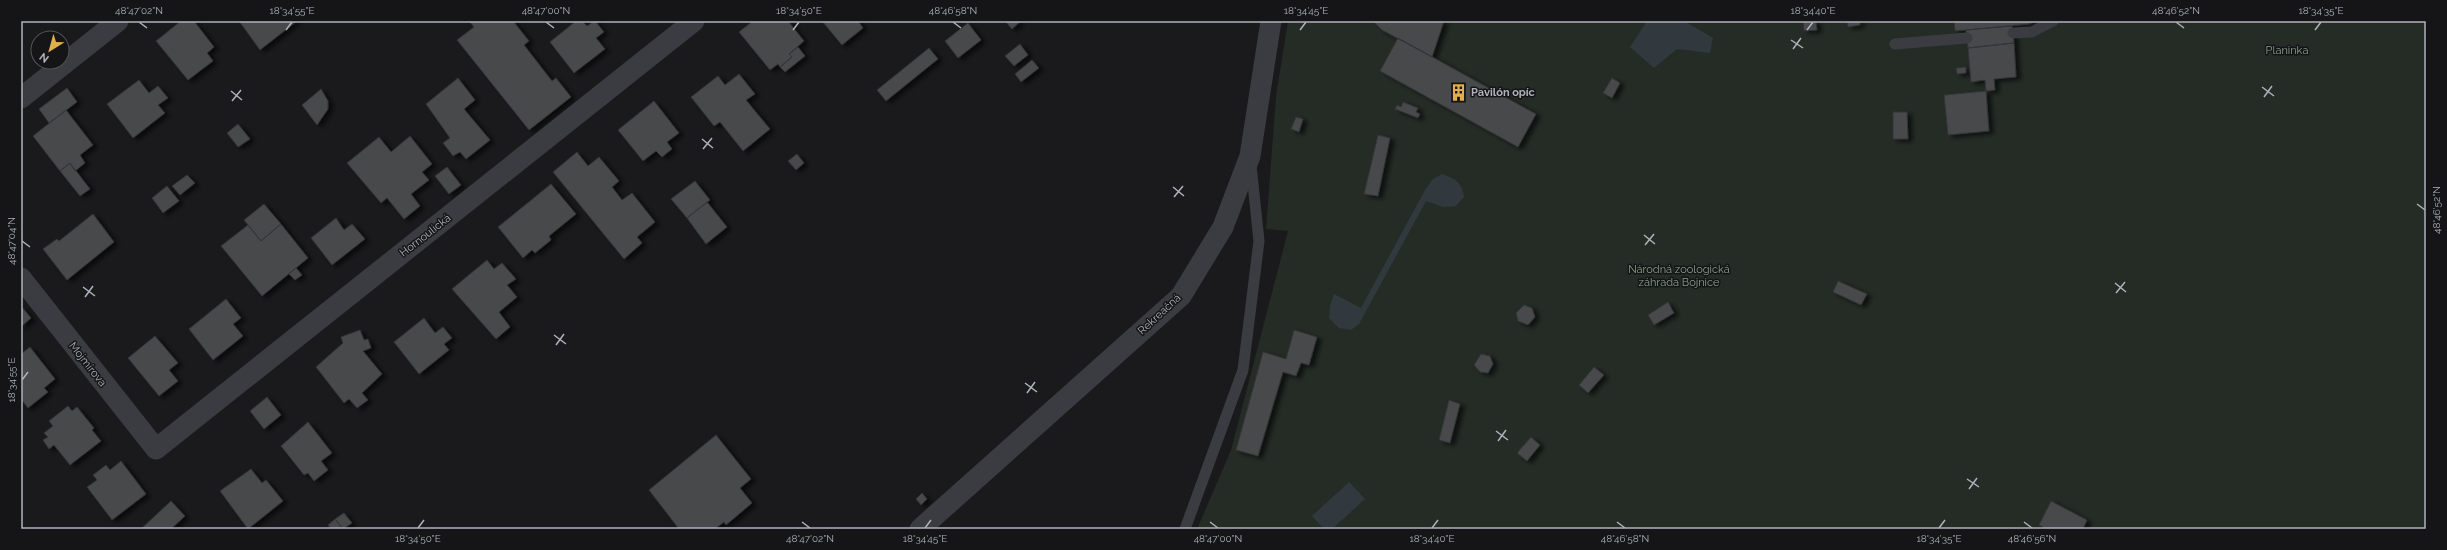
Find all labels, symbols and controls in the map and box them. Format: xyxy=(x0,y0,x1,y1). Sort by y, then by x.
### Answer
text: 48°47'02"N xyxy=(115,5,163,16)
text: 18°34'55"E xyxy=(269,5,315,16)
text: 48°47'00"N xyxy=(522,5,570,16)
text: 18°34'50"E xyxy=(776,5,822,16)
text: 48°46'58"N xyxy=(929,5,977,16)
text: 18°34'45"E xyxy=(1284,5,1328,16)
text: 18°34'40"E xyxy=(1790,5,1836,16)
text: 48°46'52"N xyxy=(2152,5,2200,16)
text: 18°34'35"E xyxy=(2298,5,2344,16)
north arrow xyxy=(30,30,70,70)
park label: Planinka xyxy=(2266,44,2308,57)
text: N xyxy=(37,50,52,65)
building icon: Pavilón opíc xyxy=(1448,82,1468,102)
place label: Pavilón opíc xyxy=(1471,86,1535,99)
text: 48°46'52"N xyxy=(2431,186,2442,234)
street label: Hornoulická xyxy=(397,211,453,259)
text: 48°47'04"N xyxy=(6,217,17,265)
park label: Národná zoologická záhrada Bojnice xyxy=(1628,263,1730,289)
street label: Rekreačná xyxy=(1135,291,1183,337)
street label: Mojmírova xyxy=(66,339,109,389)
text: 18°34'55"E xyxy=(6,357,17,403)
text: 18°34'50"E xyxy=(395,533,441,544)
text: 48°47'02"N xyxy=(786,533,834,544)
text: 18°34'45"E xyxy=(903,533,947,544)
text: 48°47'00"N xyxy=(1194,533,1242,544)
text: 18°34'40"E xyxy=(1409,533,1455,544)
text: 48°46'58"N xyxy=(1601,533,1649,544)
text: 18°34'35"E xyxy=(1916,533,1962,544)
text: 48°46'56"N xyxy=(2008,533,2056,544)

